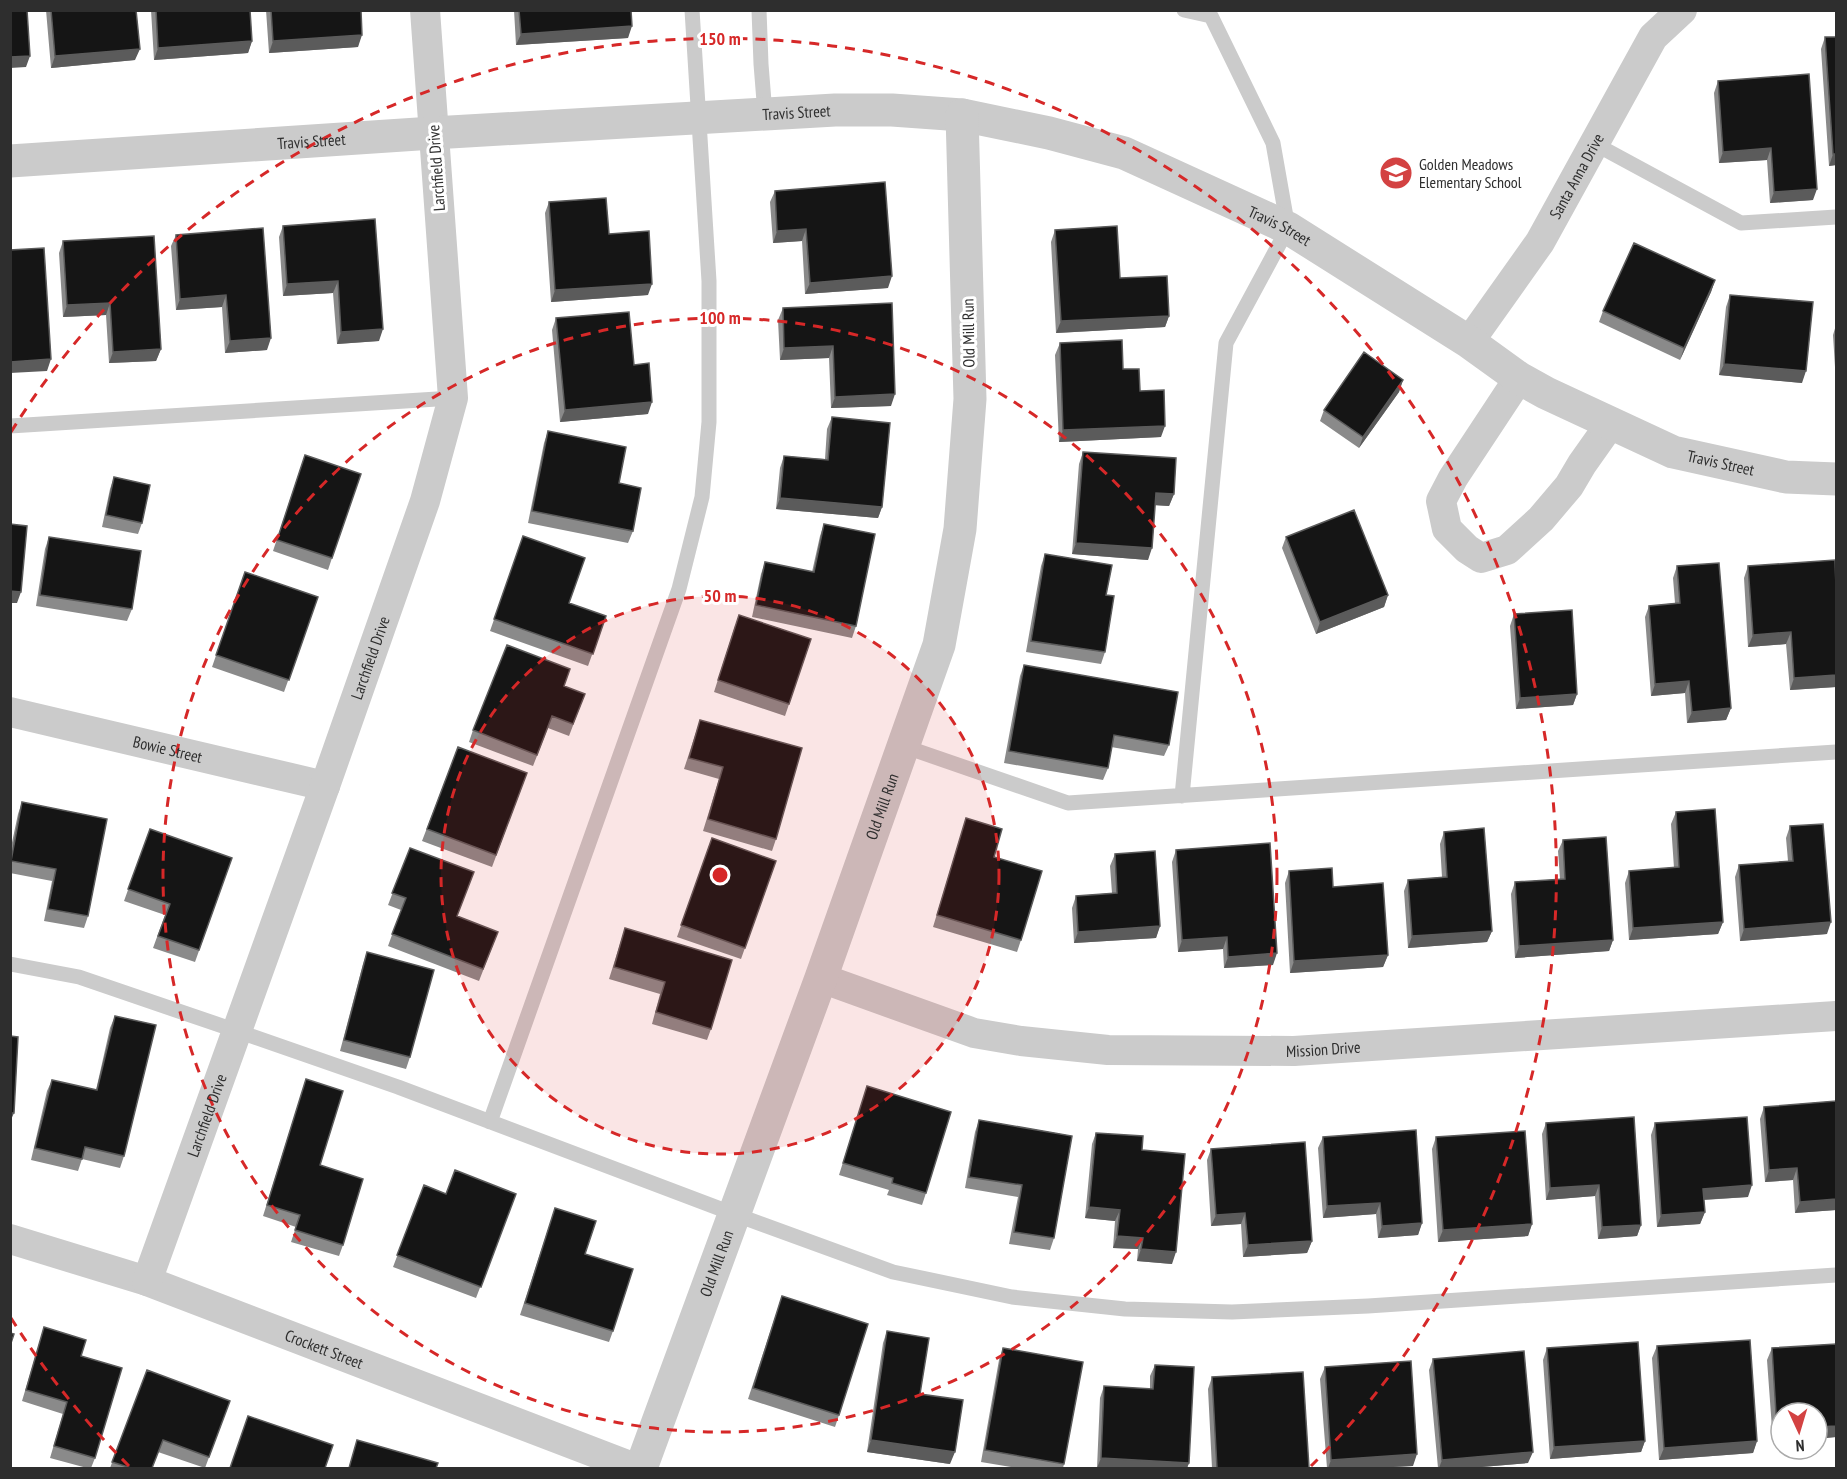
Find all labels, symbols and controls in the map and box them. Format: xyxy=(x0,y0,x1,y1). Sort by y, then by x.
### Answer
text: 150 m xyxy=(699,27,741,50)
street label: Travis Street xyxy=(762,100,832,124)
street label: Larchfield Drive xyxy=(423,124,449,212)
street label: Travis Street xyxy=(277,129,347,153)
street label: Santa Anna Drive xyxy=(1545,130,1608,222)
place label: Golden Meadows Elementary School xyxy=(1419,154,1522,192)
school or university icon: Golden Meadows Elementary School xyxy=(1378,155,1414,191)
street label: Travis Street xyxy=(1245,201,1315,250)
street label: Old Mill Run xyxy=(957,298,979,368)
text: 100 m xyxy=(699,306,741,329)
street label: Travis Street xyxy=(1685,445,1757,480)
text: 50 m xyxy=(704,584,736,607)
street label: Larchfield Drive xyxy=(346,613,394,702)
street label: Bowie Street xyxy=(131,731,205,767)
street label: Old Mill Run xyxy=(861,771,903,842)
centre of rings xyxy=(710,865,730,885)
street label: Mission Drive xyxy=(1286,1037,1361,1061)
street label: Larchfield Drive xyxy=(182,1071,231,1160)
street label: Old Mill Run xyxy=(695,1227,737,1299)
street label: Crockett Street xyxy=(282,1325,367,1373)
north arrow xyxy=(1769,1401,1829,1461)
text: N xyxy=(1795,1436,1805,1456)

